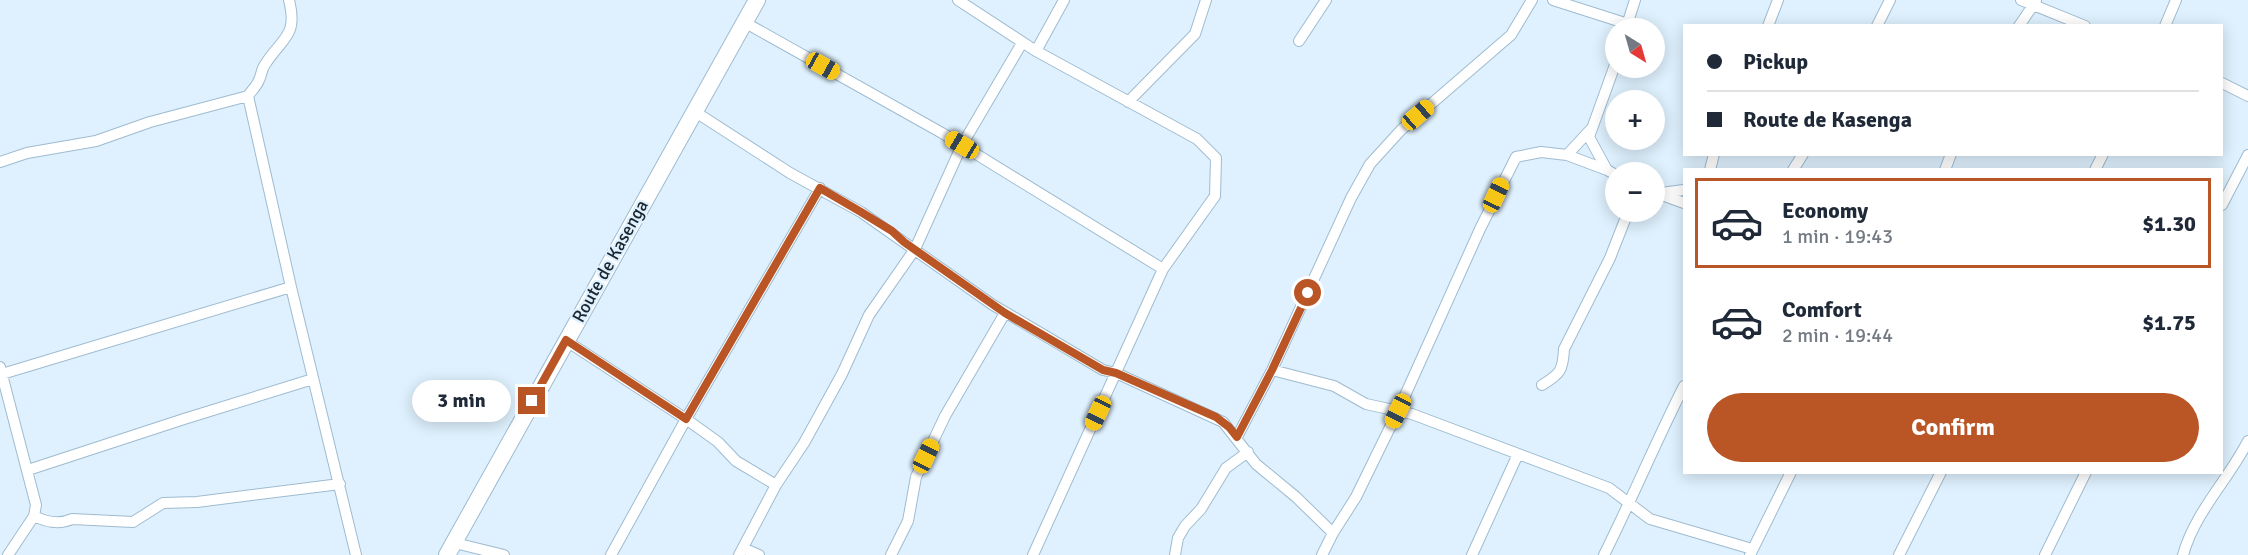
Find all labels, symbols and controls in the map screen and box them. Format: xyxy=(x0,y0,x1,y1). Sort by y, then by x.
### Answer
north arrow xyxy=(1605,18,1665,78)
map controls xyxy=(1605,18,1665,222)
text: Pickup xyxy=(1743,48,1808,75)
car xyxy=(803,49,843,83)
button: + xyxy=(1605,90,1665,150)
car xyxy=(1399,96,1437,134)
text: Route de Kasenga xyxy=(1743,106,1912,133)
car xyxy=(942,128,982,162)
button: − xyxy=(1605,162,1665,222)
car xyxy=(1480,175,1512,215)
street label: Route de Kasenga xyxy=(567,196,653,326)
icon: car xyxy=(1710,196,1764,250)
text: Economy xyxy=(1782,197,1868,224)
text: $1.30 xyxy=(2142,210,2196,237)
text: 1 min · 19:43 xyxy=(1782,224,1893,249)
route start xyxy=(1294,279,1321,306)
icon: car xyxy=(1710,295,1764,349)
text: Comfort xyxy=(1782,296,1862,323)
text: $1.75 xyxy=(2142,309,2196,336)
text: 2 min · 19:44 xyxy=(1782,323,1893,348)
callout: 3 min xyxy=(412,380,511,422)
route end xyxy=(518,387,545,414)
text: 3 min xyxy=(437,388,486,413)
car xyxy=(1382,391,1414,431)
car xyxy=(1082,393,1114,433)
button: Confirm xyxy=(1707,393,2199,462)
car xyxy=(910,436,942,476)

